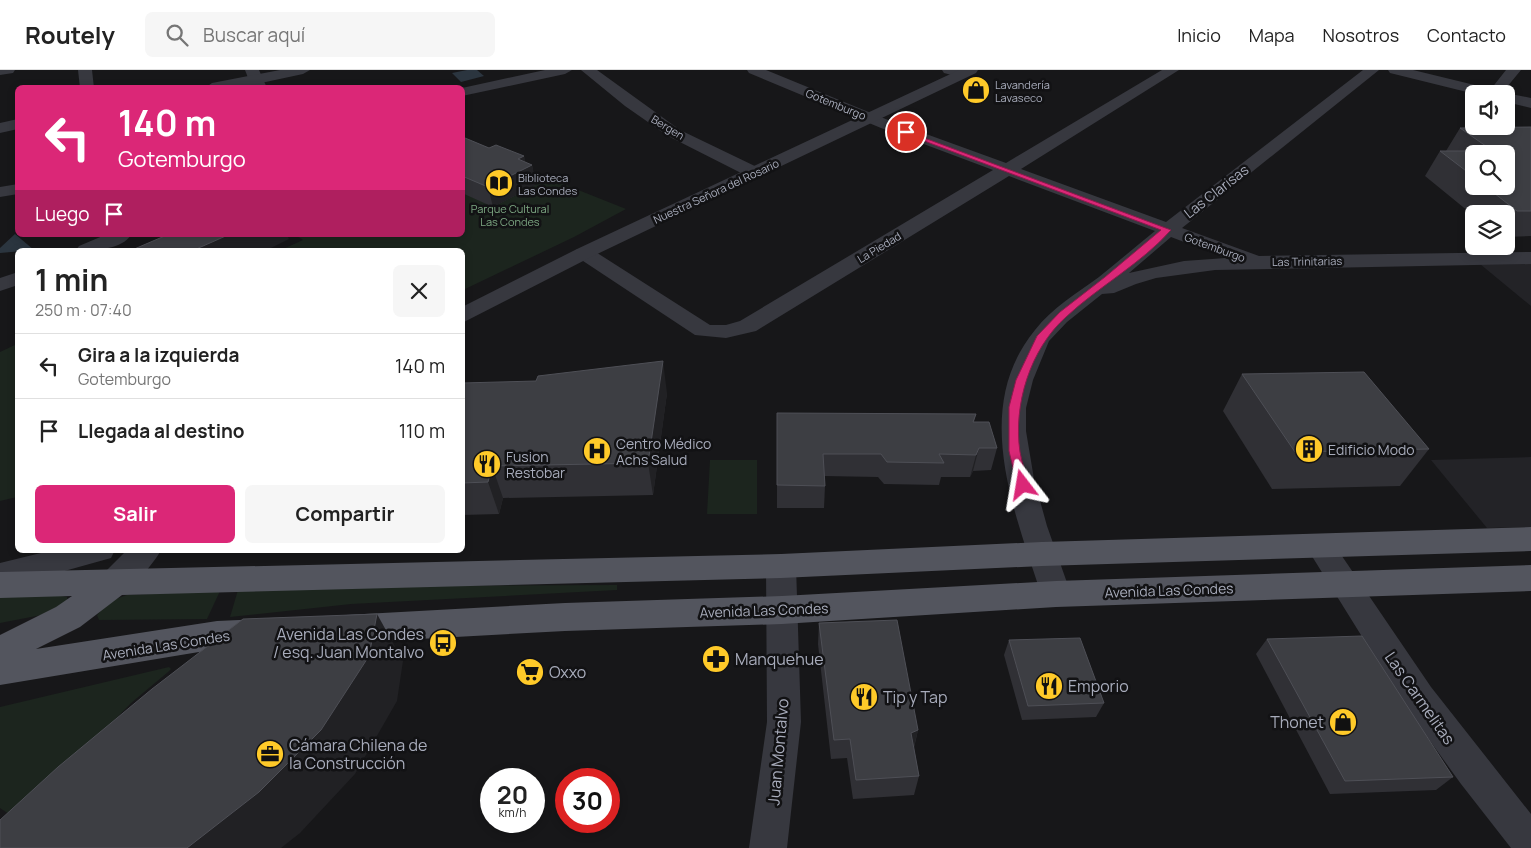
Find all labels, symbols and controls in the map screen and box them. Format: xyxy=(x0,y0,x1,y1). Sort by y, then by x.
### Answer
search box xyxy=(145,12,495,57)
text: Routely xyxy=(25,18,115,51)
icon: search xyxy=(163,21,191,49)
text: Buscar aquí xyxy=(203,22,305,48)
text: Inicio xyxy=(1177,23,1221,47)
text: Mapa xyxy=(1249,23,1295,47)
text: Nosotros xyxy=(1323,23,1399,47)
text: Contacto xyxy=(1427,23,1506,47)
shop icon: Lavandería Lavaseco xyxy=(961,75,991,105)
place label: Lavandería Lavaseco xyxy=(995,77,1050,105)
street label: Gotemburgo xyxy=(804,85,869,123)
map controls xyxy=(1465,85,1515,255)
button: sound xyxy=(1465,85,1515,135)
text: 140 m xyxy=(118,99,216,147)
icon: left xyxy=(35,105,100,170)
street label: Bergen xyxy=(649,111,687,143)
pin xyxy=(885,111,927,153)
icon: arrive xyxy=(892,118,920,146)
text: Gotemburgo xyxy=(118,144,246,174)
button: search xyxy=(1465,145,1515,195)
street label: Nuestra Señora del Rosario xyxy=(651,155,782,227)
street label: Las Clarisas xyxy=(1180,160,1252,222)
library icon: Biblioteca Las Condes xyxy=(484,168,514,198)
place label: Biblioteca Las Condes xyxy=(518,170,578,198)
icon: arrive xyxy=(100,200,128,228)
text: Luego xyxy=(35,201,90,227)
park label: Parque Cultural Las Condes xyxy=(471,201,549,229)
button: layers xyxy=(1465,205,1515,255)
street label: La Piedad xyxy=(854,228,904,266)
street label: Gotemburgo xyxy=(1182,229,1248,265)
street label: Las Trinitarias xyxy=(1272,253,1342,269)
text: 1 min xyxy=(35,259,108,300)
button: close xyxy=(393,265,445,317)
text: 250 m · 07:40 xyxy=(35,299,132,321)
text: Gira a la izquierda xyxy=(78,342,239,368)
icon: left xyxy=(35,352,63,380)
text: 140 m xyxy=(395,353,445,379)
text: Gotemburgo xyxy=(78,368,171,390)
icon: arrive xyxy=(35,417,63,445)
text: Llegada al destino xyxy=(78,418,245,444)
text: 110 m xyxy=(399,418,445,444)
place label: Centro Médico Achs Salud xyxy=(616,434,711,469)
building icon: Edificio Modo xyxy=(1294,434,1324,464)
hospital icon: Centro Médico Achs Salud xyxy=(582,436,612,466)
place label: Edificio Modo xyxy=(1328,440,1415,459)
place label: Fusion Restobar xyxy=(506,447,565,482)
restaurant icon: Fusion Restobar xyxy=(472,449,502,479)
position arrow xyxy=(996,458,1048,510)
button: Salir xyxy=(35,485,235,543)
button: Compartir xyxy=(245,485,445,543)
street label: Avenida Las Condes xyxy=(1104,578,1234,602)
street label: Avenida Las Condes xyxy=(699,598,829,622)
place label: Avenida Las Condes / esq. Juan Montalvo xyxy=(273,623,424,663)
street label: Avenida Las Condes xyxy=(101,626,231,664)
bus stop icon: Avenida Las Condes / esq. Juan Montalvo xyxy=(428,628,458,658)
pharmacy icon: Manquehue xyxy=(701,644,731,674)
street label: Las Carmelitas xyxy=(1380,647,1460,749)
place label: Manquehue xyxy=(735,648,824,670)
supermarket icon: Oxxo xyxy=(515,657,545,687)
place label: Oxxo xyxy=(549,661,586,683)
restaurant icon: Emporio xyxy=(1034,671,1064,701)
place label: Emporio xyxy=(1068,675,1129,697)
restaurant icon: Tip y Tap xyxy=(849,682,879,712)
place label: Tip y Tap xyxy=(883,686,947,708)
street label: Juan Montalvo xyxy=(762,698,794,806)
shop icon: Thonet xyxy=(1328,707,1358,737)
place label: Thonet xyxy=(1270,711,1324,733)
place label: Cámara Chilena de la Construcción xyxy=(289,734,427,774)
office icon: Cámara Chilena de la Construcción xyxy=(255,739,285,769)
speed limit sign: 30 xyxy=(555,768,620,833)
text: 20 xyxy=(497,777,528,812)
text: km/h xyxy=(499,804,526,821)

